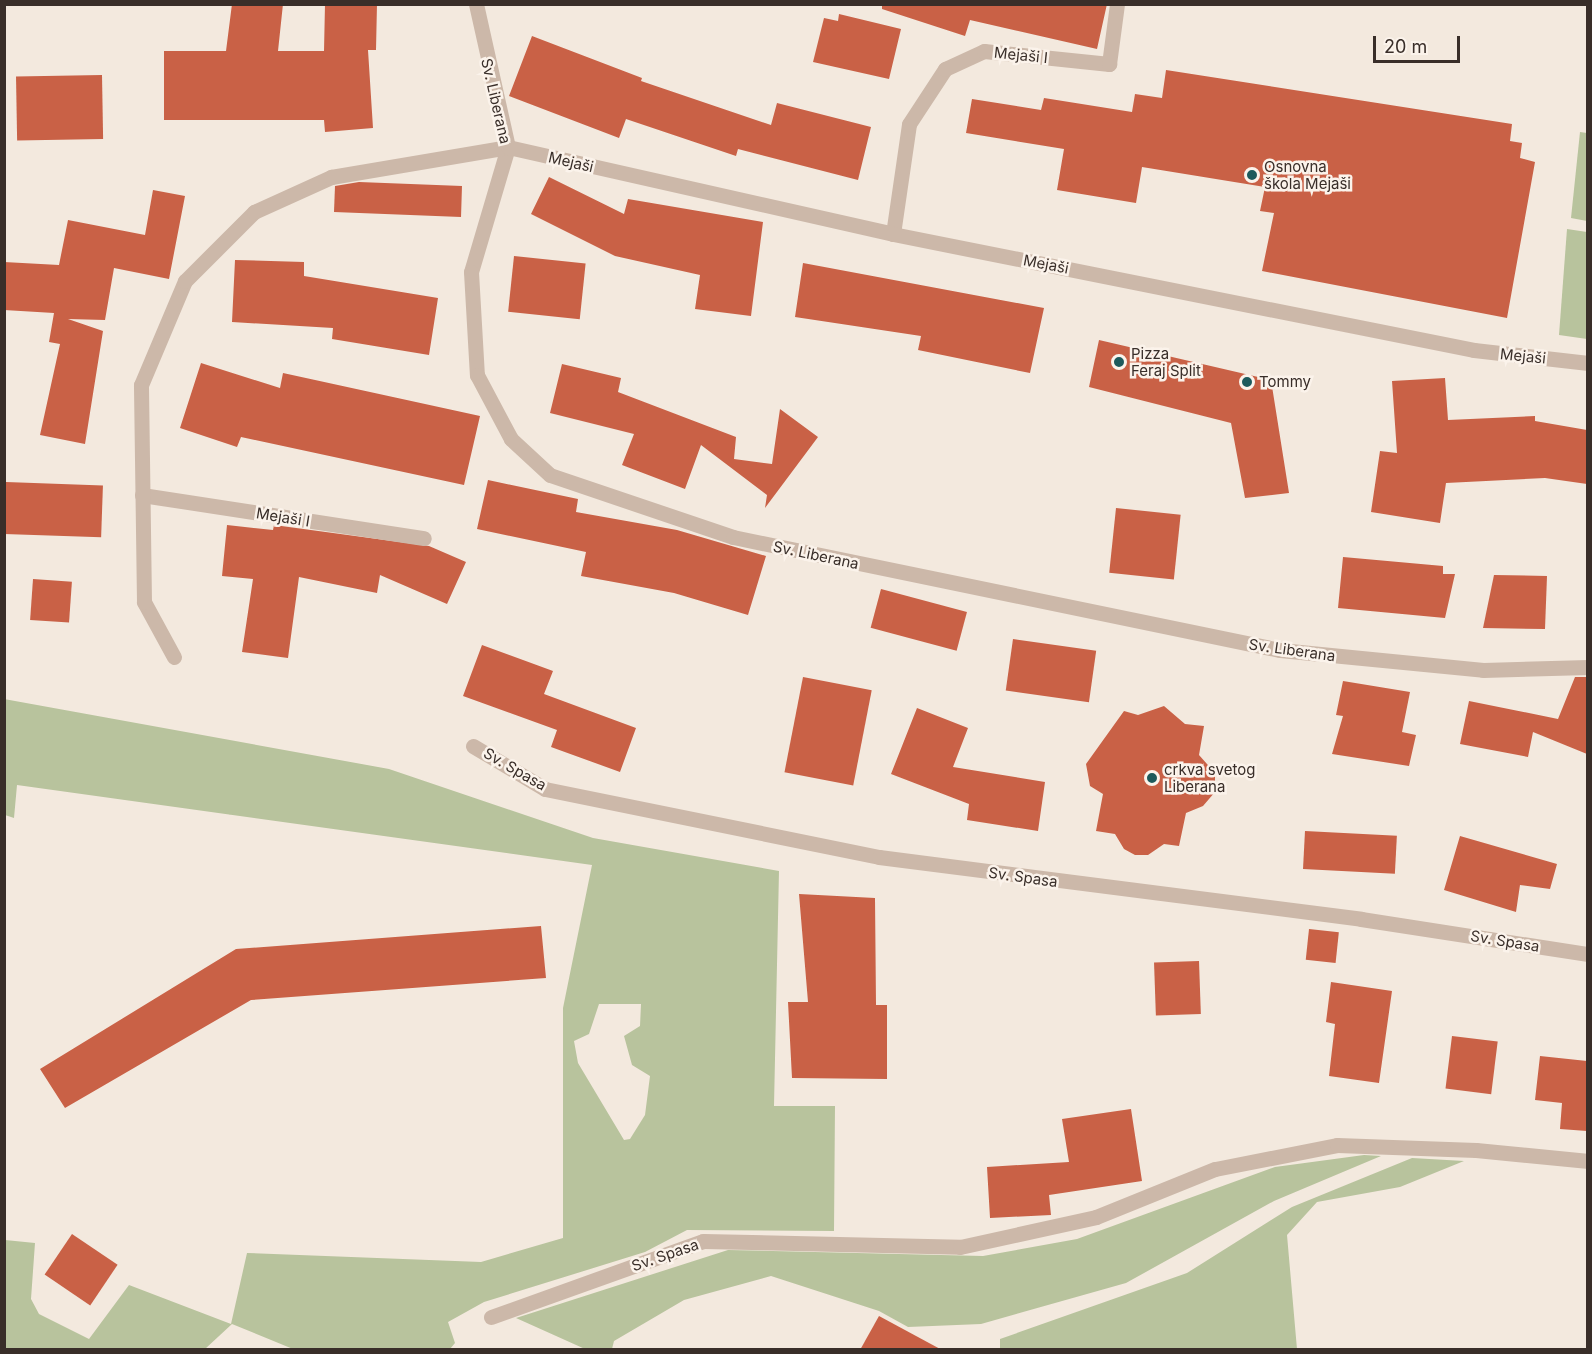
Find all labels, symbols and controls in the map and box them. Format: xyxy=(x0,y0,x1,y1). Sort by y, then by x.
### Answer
scale bar xyxy=(1376,24,1463,62)
text: 20 m xyxy=(1384,36,1427,57)
street label: Mejaši I xyxy=(993,43,1049,67)
street label: Sv. Liberana xyxy=(477,56,515,146)
street label: Mejaši xyxy=(547,148,595,176)
place label: Osnovna škola Mejaši xyxy=(1264,157,1351,192)
marker: Osnovna škola Mejaši xyxy=(1245,168,1259,182)
street label: Mejaši xyxy=(1022,251,1070,277)
place label: Pizza Feraj Split xyxy=(1131,344,1201,379)
street label: Mejaši xyxy=(1499,345,1547,367)
marker: Pizza Feraj Split xyxy=(1112,355,1126,369)
place label: Tommy xyxy=(1259,373,1311,391)
marker: Tommy xyxy=(1240,375,1254,389)
street label: Mejaši I xyxy=(255,504,311,530)
street label: Sv. Liberana xyxy=(771,537,861,573)
street label: Sv. Liberana xyxy=(1248,635,1336,665)
street label: Sv. Spasa xyxy=(480,744,550,794)
place label: crkva svetog Liberana xyxy=(1164,760,1255,795)
marker: crkva svetog Liberana xyxy=(1145,771,1159,785)
street label: Sv. Spasa xyxy=(987,863,1059,891)
street label: Sv. Spasa xyxy=(1469,927,1541,955)
street label: Sv. Spasa xyxy=(629,1235,701,1275)

